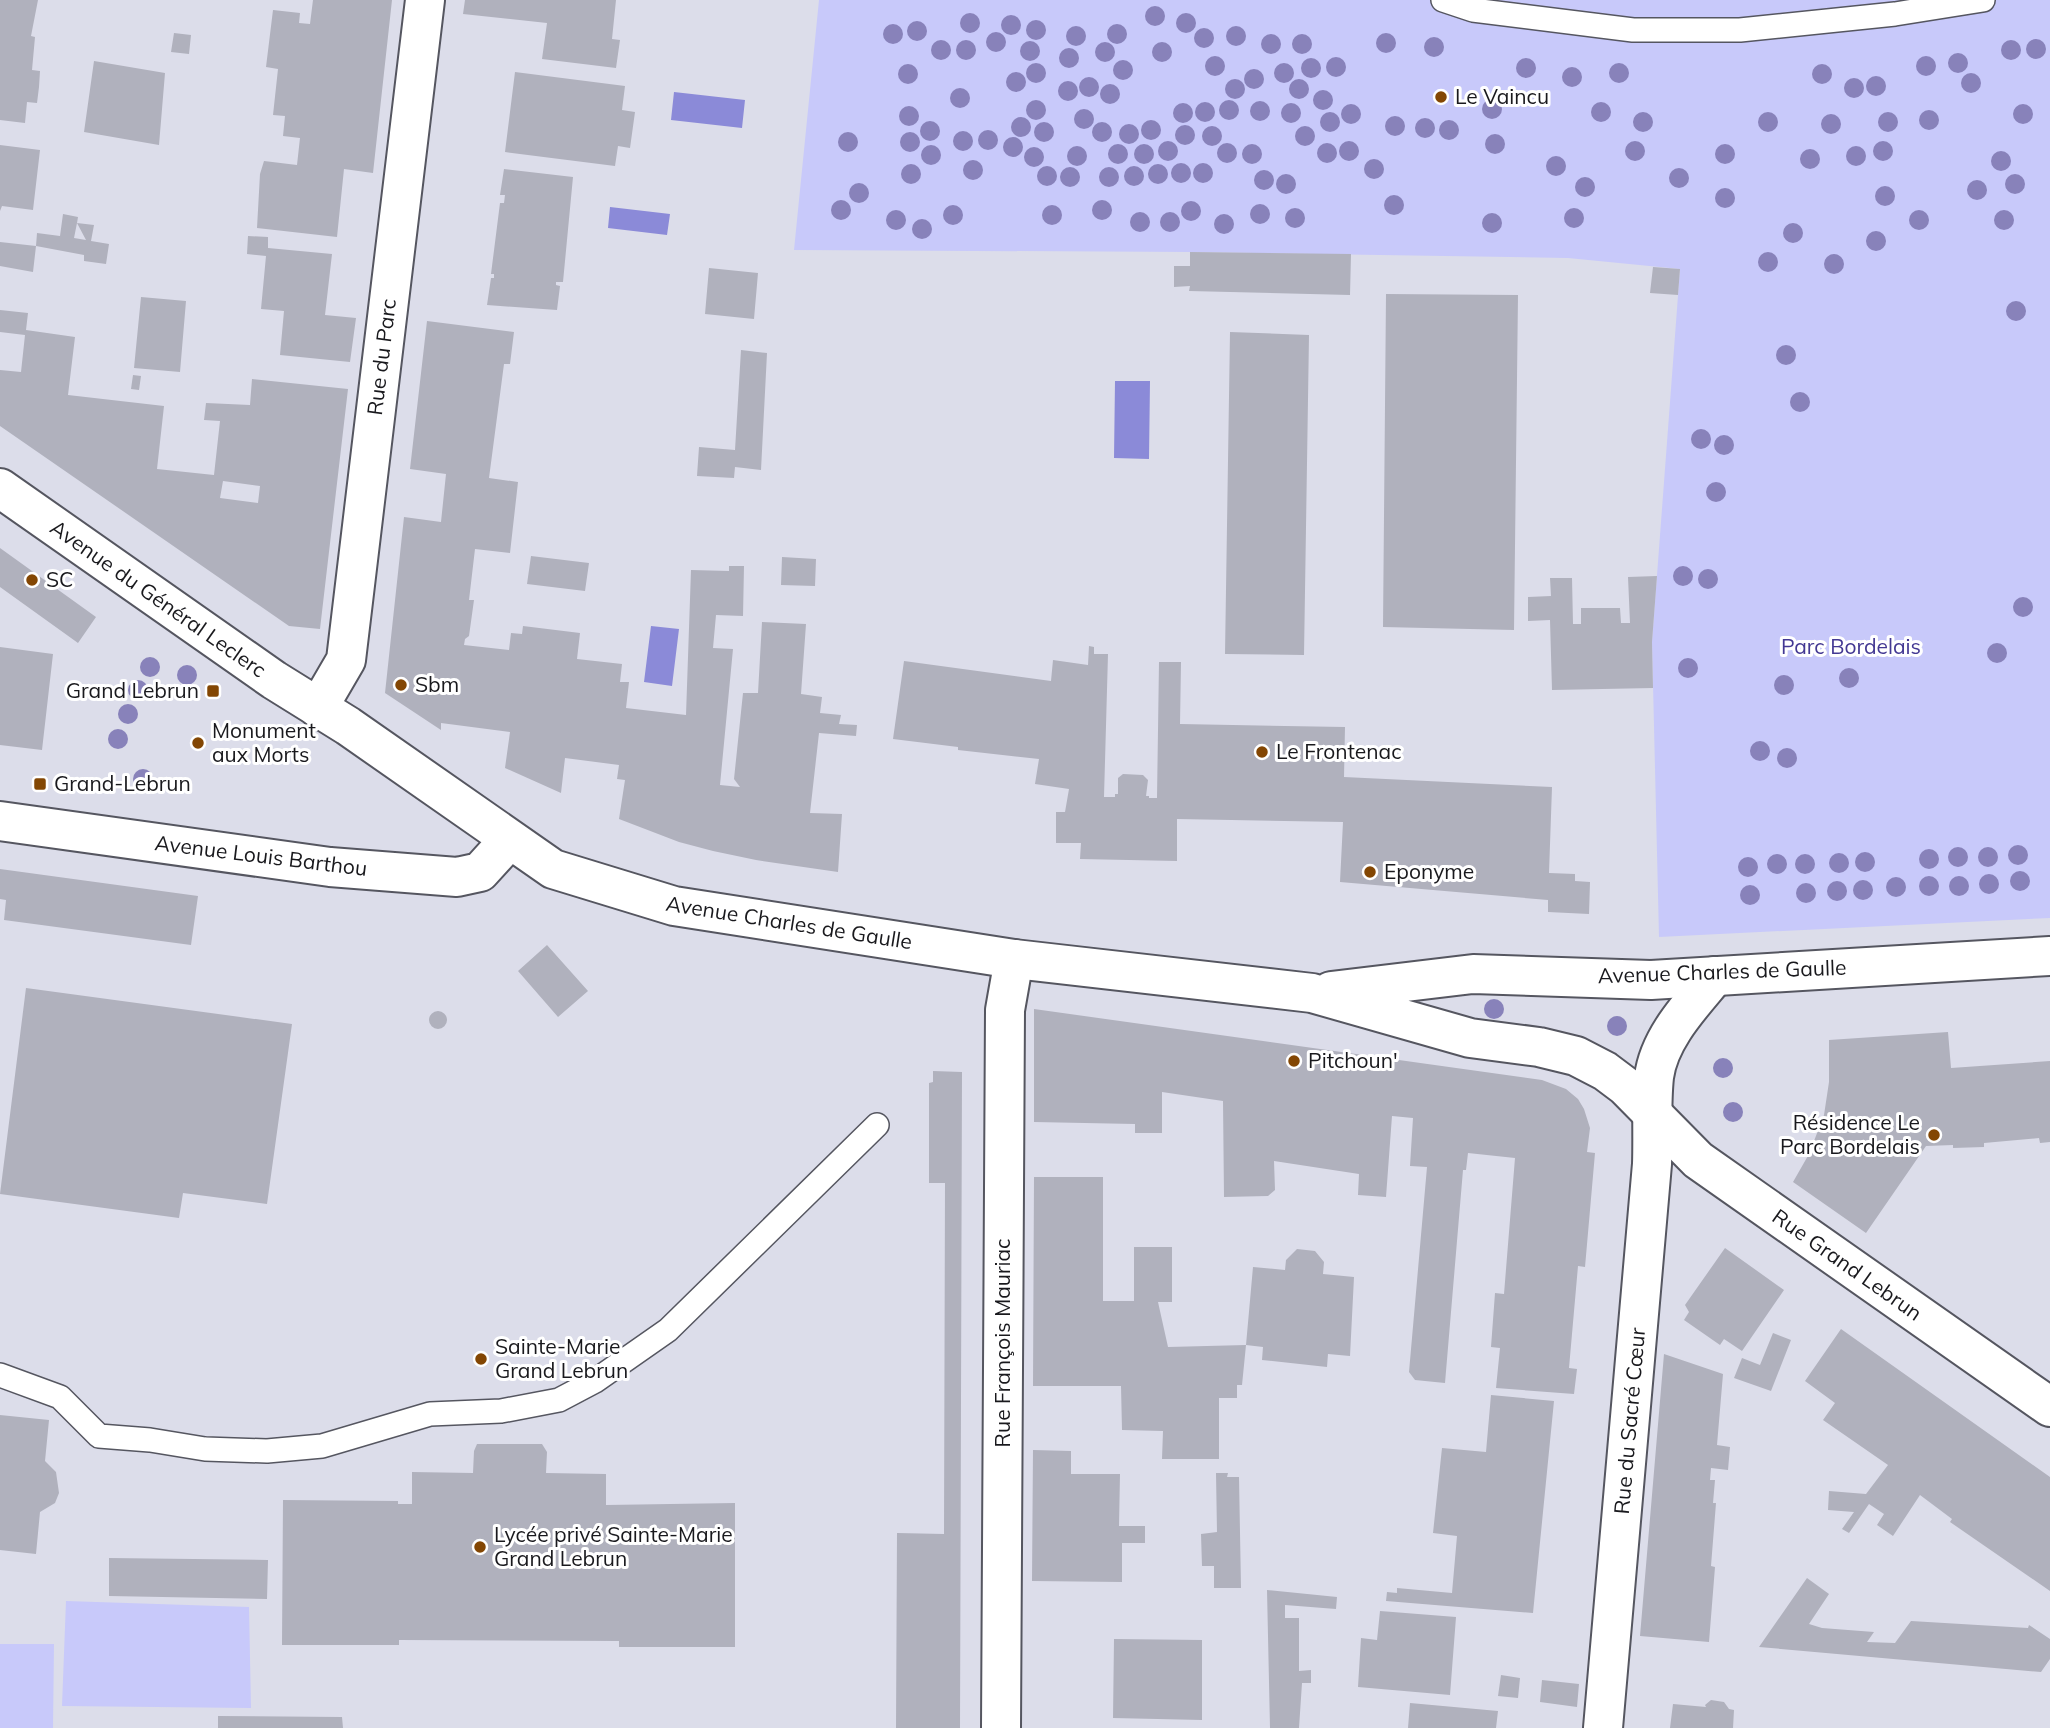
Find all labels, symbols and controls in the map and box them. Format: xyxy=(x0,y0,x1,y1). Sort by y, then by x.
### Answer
place label: Le Vaincu xyxy=(1455,83,1549,109)
marker: Le Vaincu xyxy=(1433,89,1449,105)
street label: Rue du Parc xyxy=(361,297,401,417)
street label: Avenue du Général Leclerc xyxy=(46,514,271,683)
place label: SC xyxy=(46,566,73,592)
marker: SC xyxy=(24,572,40,588)
park label: Parc Bordelais xyxy=(1781,633,1921,659)
place label: Sbm xyxy=(415,671,459,697)
place label: Grand Lebrun xyxy=(66,677,199,703)
marker: Sbm xyxy=(393,677,409,693)
marker: Grand Lebrun xyxy=(205,683,221,699)
place label: Monument aux Morts xyxy=(212,717,316,767)
marker: Monument aux Morts xyxy=(190,735,206,751)
place label: Le Frontenac xyxy=(1276,738,1402,764)
marker: Le Frontenac xyxy=(1254,744,1270,760)
place label: Grand-Lebrun xyxy=(54,770,191,796)
marker: Grand-Lebrun xyxy=(32,776,48,792)
street label: Avenue Louis Barthou xyxy=(153,829,369,881)
place label: Eponyme xyxy=(1384,858,1474,884)
marker: Eponyme xyxy=(1362,864,1378,880)
street label: Avenue Charles de Gaulle xyxy=(664,890,914,954)
street label: Avenue Charles de Gaulle xyxy=(1597,954,1847,988)
place label: Pitchoun' xyxy=(1308,1047,1398,1073)
marker: Pitchoun' xyxy=(1286,1053,1302,1069)
place label: Résidence Le Parc Bordelais xyxy=(1780,1109,1920,1159)
marker: Résidence Le Parc Bordelais xyxy=(1926,1127,1942,1143)
street label: Rue Grand Lebrun xyxy=(1768,1203,1927,1326)
street label: Rue François Mauriac xyxy=(989,1239,1015,1448)
street label: Rue du Sacré Cœur xyxy=(1608,1326,1650,1515)
place label: Sainte-Marie Grand Lebrun xyxy=(495,1333,628,1383)
marker: Sainte-Marie Grand Lebrun xyxy=(473,1351,489,1367)
place label: Lycée privé Sainte-Marie Grand Lebrun xyxy=(494,1521,733,1571)
marker: Lycée privé Sainte-Marie Grand Lebrun xyxy=(472,1539,488,1555)

